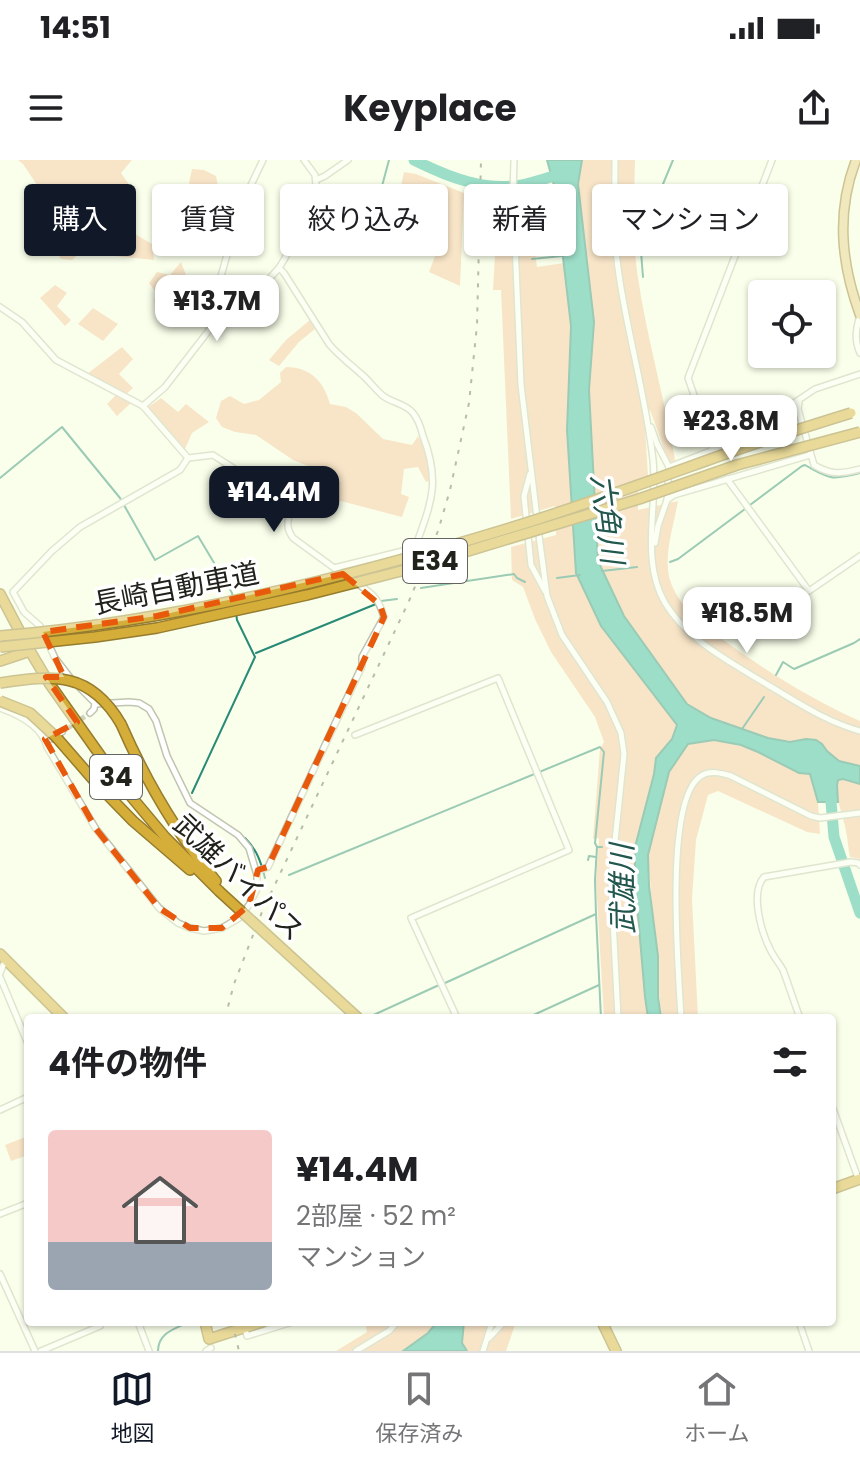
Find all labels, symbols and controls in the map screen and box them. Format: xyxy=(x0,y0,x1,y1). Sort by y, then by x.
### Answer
text: 14:51 xyxy=(40,6,111,49)
text: Keyplace xyxy=(343,83,517,134)
icon: menu xyxy=(24,86,68,130)
icon: share xyxy=(792,86,836,130)
chip: 購入 xyxy=(24,184,136,256)
chip: 賃貸 xyxy=(152,184,264,256)
chip: 絞り込み xyxy=(280,184,448,256)
chip: 新着 xyxy=(464,184,576,256)
chip: マンション xyxy=(592,184,788,256)
pin: ¥13.7M xyxy=(152,275,282,343)
map controls xyxy=(748,280,836,368)
button: locate xyxy=(748,280,836,368)
text: ¥13.7M xyxy=(173,283,261,319)
pin: ¥23.8M xyxy=(666,395,796,463)
text: ¥23.8M xyxy=(683,403,779,439)
pin: ¥14.4M xyxy=(209,466,339,534)
water label: 六角川 xyxy=(581,472,635,569)
text: ¥14.4M xyxy=(227,474,321,510)
road number: E34 xyxy=(403,539,467,583)
street label: 長崎自動車道 xyxy=(90,553,262,624)
pin: ¥18.5M xyxy=(682,587,812,655)
text: ¥18.5M xyxy=(701,595,793,631)
road number: 34 xyxy=(90,755,142,799)
street label: 武雄バイパス xyxy=(165,805,312,950)
water label: 武雄川 xyxy=(600,841,645,934)
text: 4件の物件 xyxy=(48,1039,207,1087)
icon: filters xyxy=(768,1040,812,1084)
text: ¥14.4M xyxy=(296,1145,418,1193)
icon: home xyxy=(112,1162,208,1258)
text: 2部屋 · 52 m² xyxy=(296,1198,456,1234)
text: マンション xyxy=(296,1239,426,1275)
tab: 地図 xyxy=(110,1367,154,1450)
tab: 保存済み xyxy=(375,1367,463,1450)
tab: ホーム xyxy=(684,1367,750,1450)

